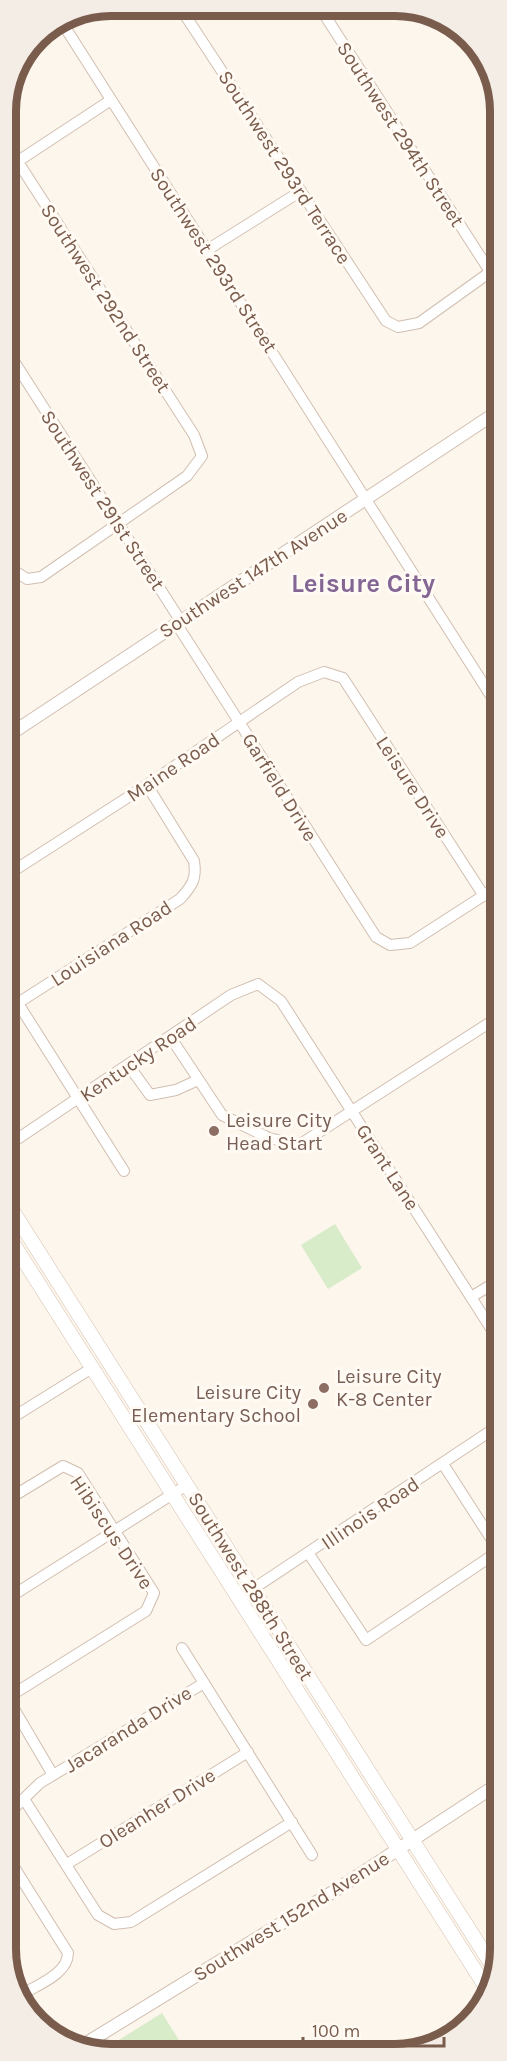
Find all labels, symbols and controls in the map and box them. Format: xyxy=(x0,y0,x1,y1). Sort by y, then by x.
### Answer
street label: Southwest 294th Street xyxy=(332,37,469,231)
street label: Southwest 293rd Terrace xyxy=(213,66,356,268)
street label: Southwest 293rd Street xyxy=(145,163,282,358)
street label: Southwest 292nd Street xyxy=(36,199,176,397)
street label: Southwest 291st Street xyxy=(36,406,170,595)
street label: Southwest 147th Avenue xyxy=(155,504,352,643)
district label: Leisure City xyxy=(291,568,435,599)
street label: Maine Road xyxy=(122,728,224,807)
street label: Garfield Drive xyxy=(237,729,322,846)
street label: Leisure Drive xyxy=(371,732,454,843)
street label: Louisiana Road xyxy=(46,896,176,991)
street label: Kentucky Road xyxy=(76,1012,201,1107)
place label: Leisure City Head Start xyxy=(226,1109,332,1155)
street label: Grant Lane xyxy=(351,1120,424,1215)
marker: Leisure City Head Start xyxy=(207,1124,221,1138)
place label: Leisure City K-8 Center xyxy=(336,1365,442,1411)
place label: Leisure City Elementary School xyxy=(131,1381,301,1427)
marker: Leisure City K-8 Center xyxy=(317,1381,331,1395)
marker: Leisure City Elementary School xyxy=(306,1397,320,1411)
street label: Hibiscus Drive xyxy=(65,1471,158,1593)
street label: Illinois Road xyxy=(317,1472,424,1555)
street label: Southwest 288th Street xyxy=(183,1488,318,1685)
street label: Jacaranda Drive xyxy=(61,1681,196,1778)
street label: Oleanher Drive xyxy=(95,1763,220,1853)
street label: Southwest 152nd Avenue xyxy=(189,1847,393,1986)
scale bar xyxy=(303,2010,444,2048)
text: 100 m xyxy=(312,2020,360,2042)

